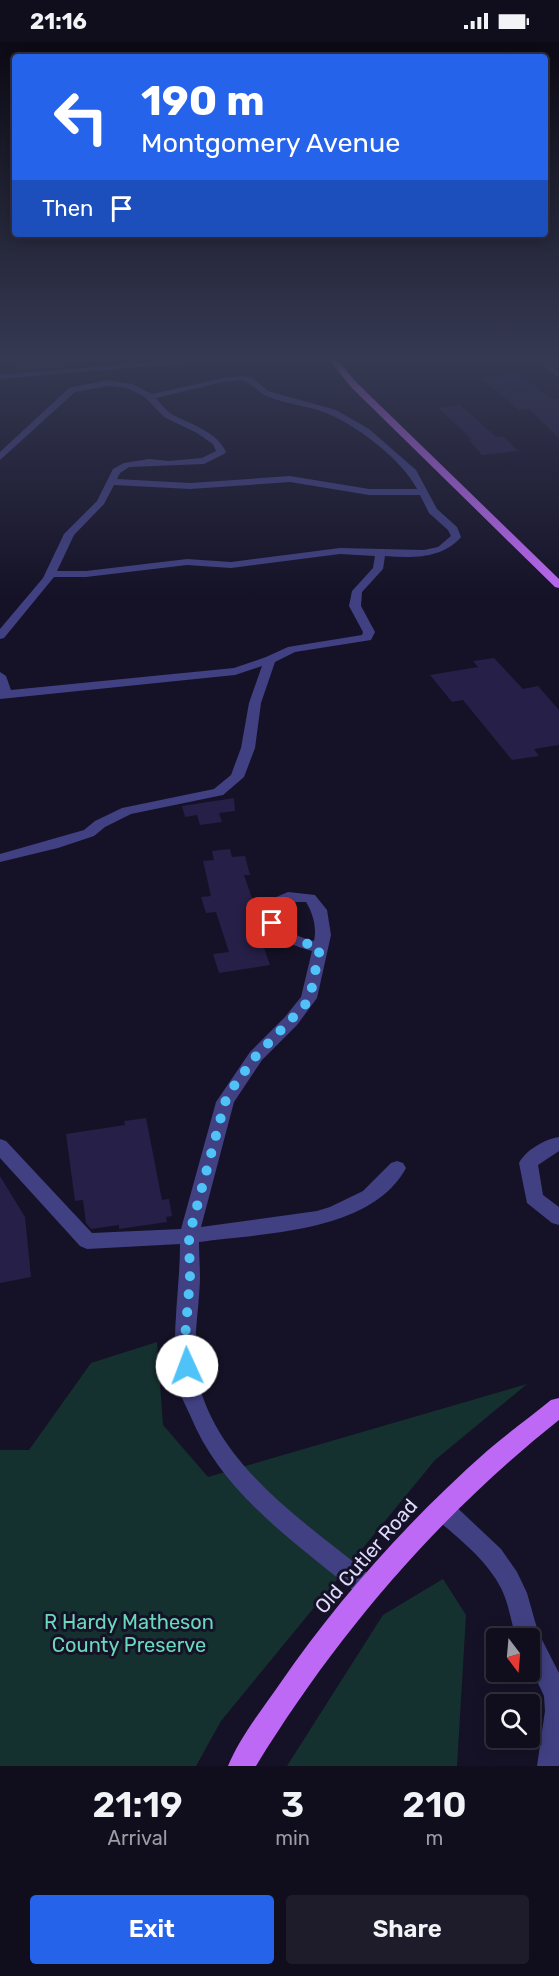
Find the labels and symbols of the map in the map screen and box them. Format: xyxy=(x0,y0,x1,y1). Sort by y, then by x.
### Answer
pin xyxy=(246,897,297,948)
position arrow xyxy=(155,1334,219,1398)
street label: Old Cutler Road xyxy=(310,1494,422,1618)
park label: R Hardy Matheson County Preserve xyxy=(44,1610,214,1657)
north arrow xyxy=(486,1628,540,1682)

